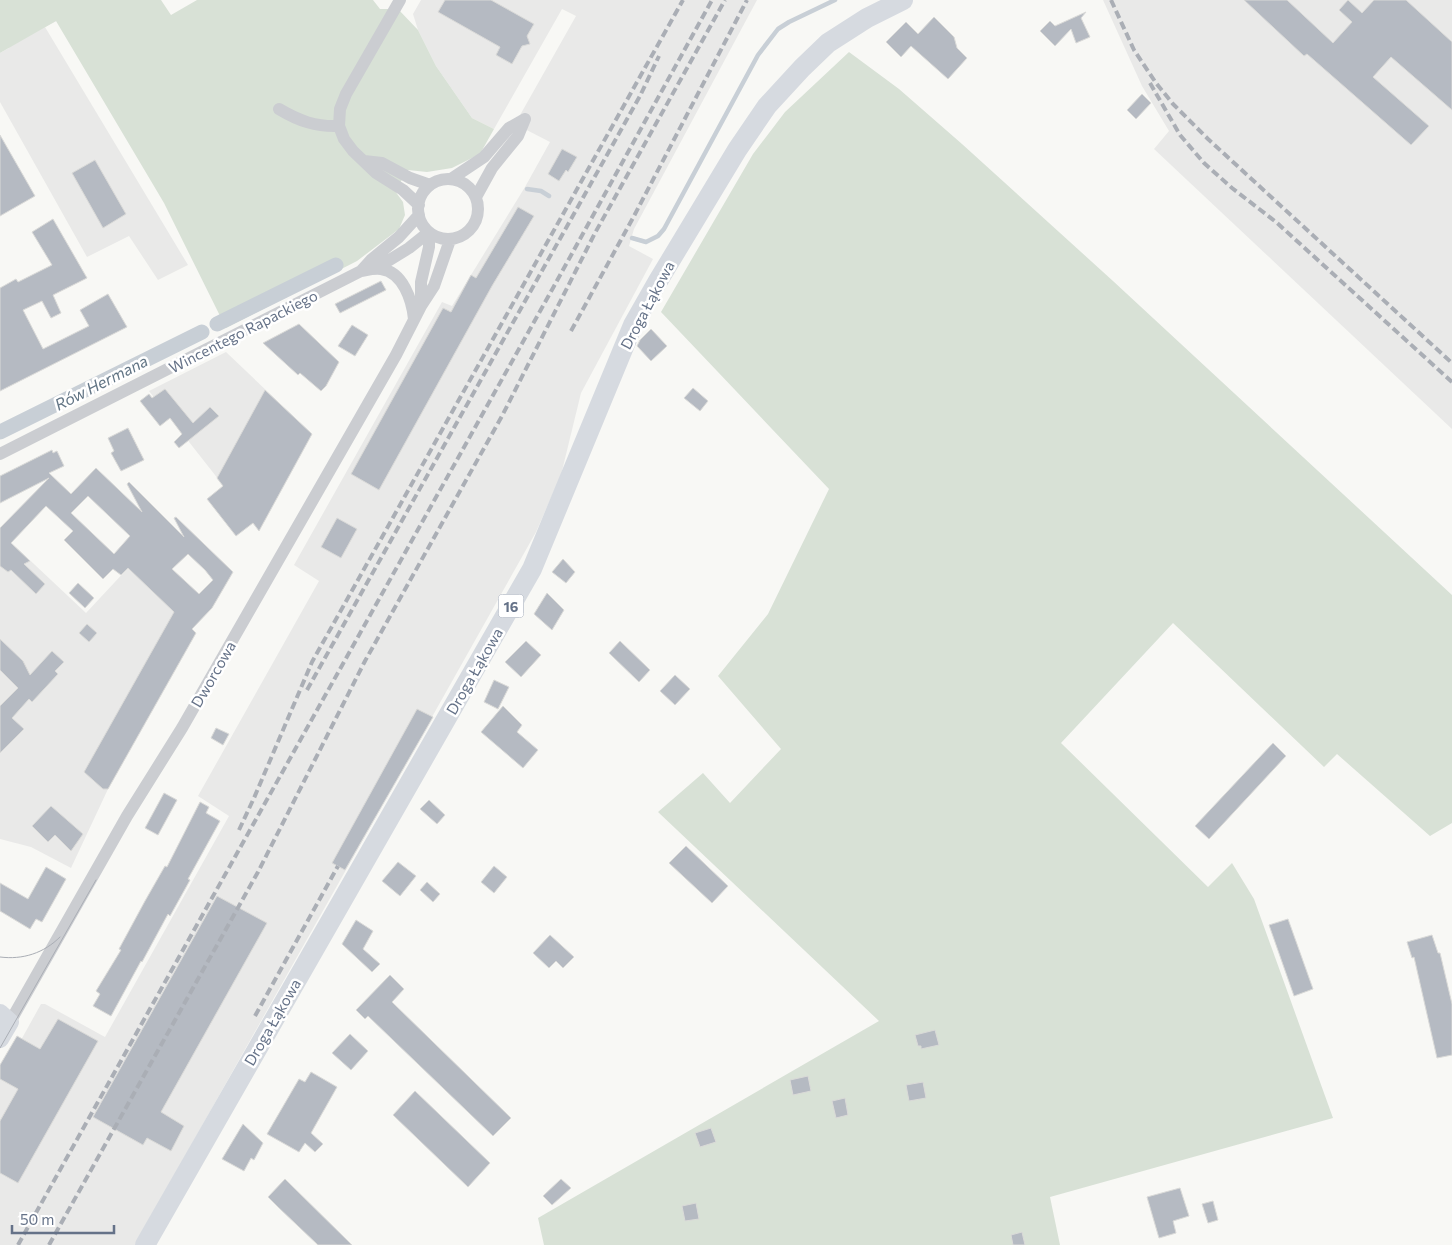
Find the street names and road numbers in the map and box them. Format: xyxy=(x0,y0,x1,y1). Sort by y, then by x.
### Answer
street label: Droga Łąkowa xyxy=(616,258,678,352)
street label: Wincentego Rapackiego xyxy=(166,286,320,376)
road number: 16 xyxy=(498,594,524,618)
street label: Droga Łąkowa xyxy=(442,624,506,718)
street label: Dworcowa xyxy=(187,638,239,710)
street label: Droga Łąkowa xyxy=(240,975,304,1069)

